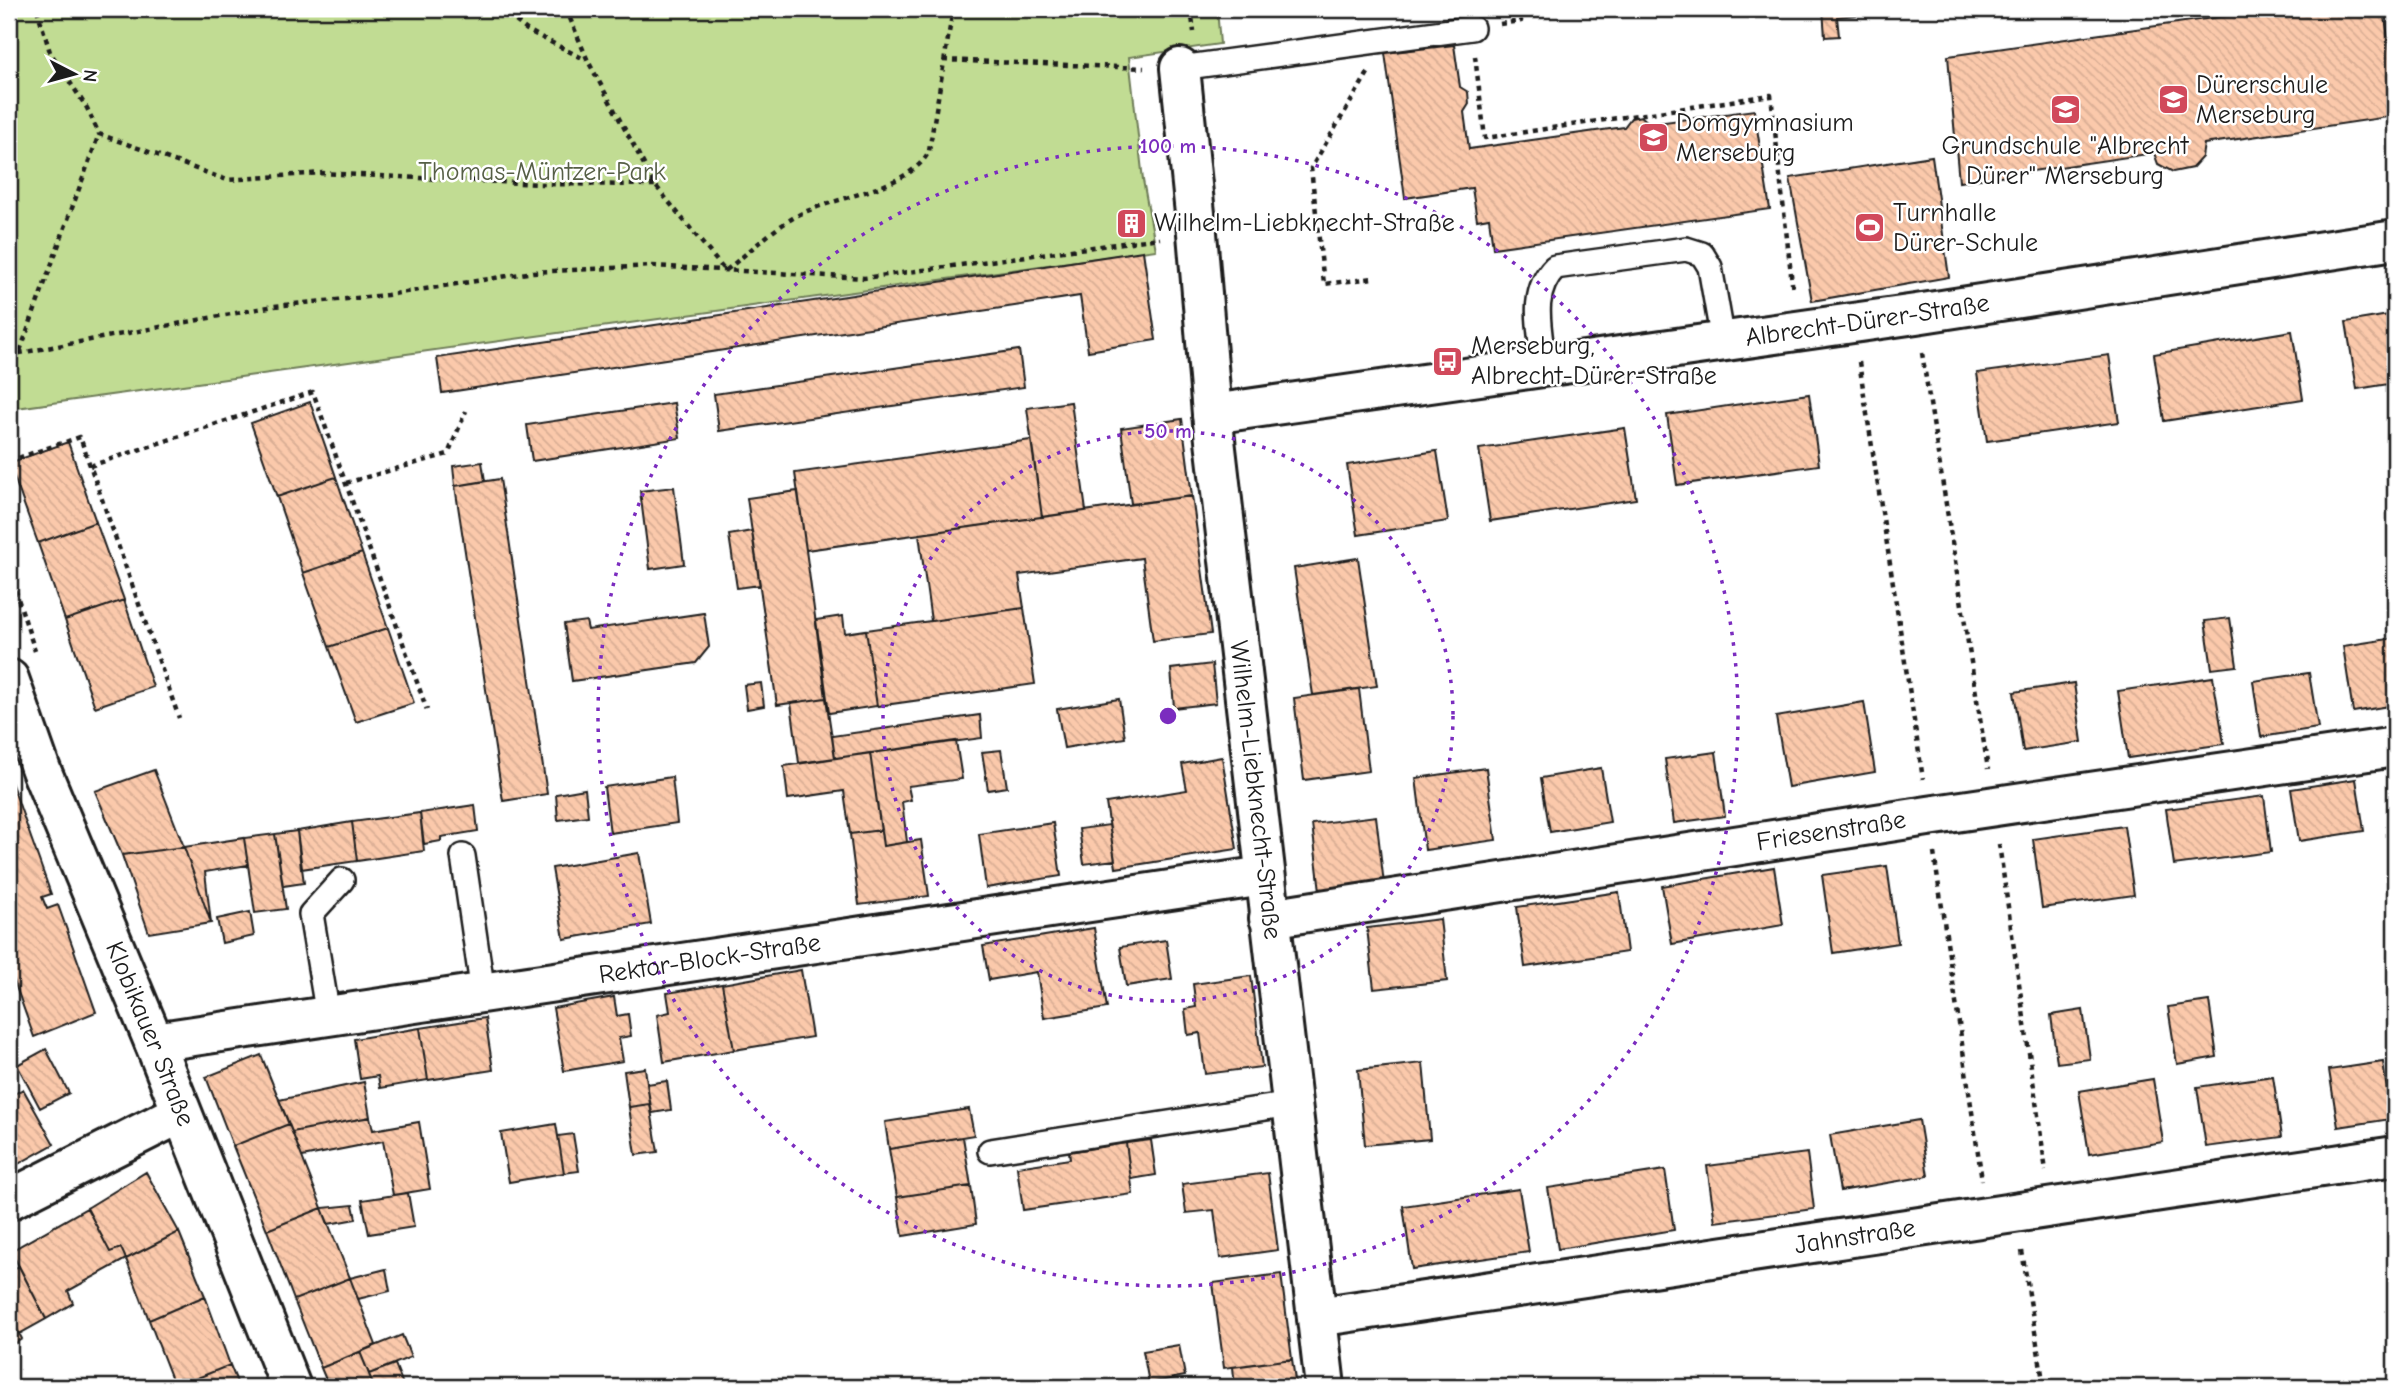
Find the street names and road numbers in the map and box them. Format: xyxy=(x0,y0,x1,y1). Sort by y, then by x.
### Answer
street label: Albrecht-Dürer-Straße xyxy=(1744,288,1991,353)
street label: Wilhelm-Liebknecht-Straße xyxy=(1223,639,1288,941)
street label: Friesenstraße xyxy=(1755,805,1908,857)
street label: Rektor-Block-Straße xyxy=(597,927,823,990)
street label: Klobikauer Straße xyxy=(99,937,201,1130)
street label: Jahnstraße xyxy=(1793,1213,1918,1260)

